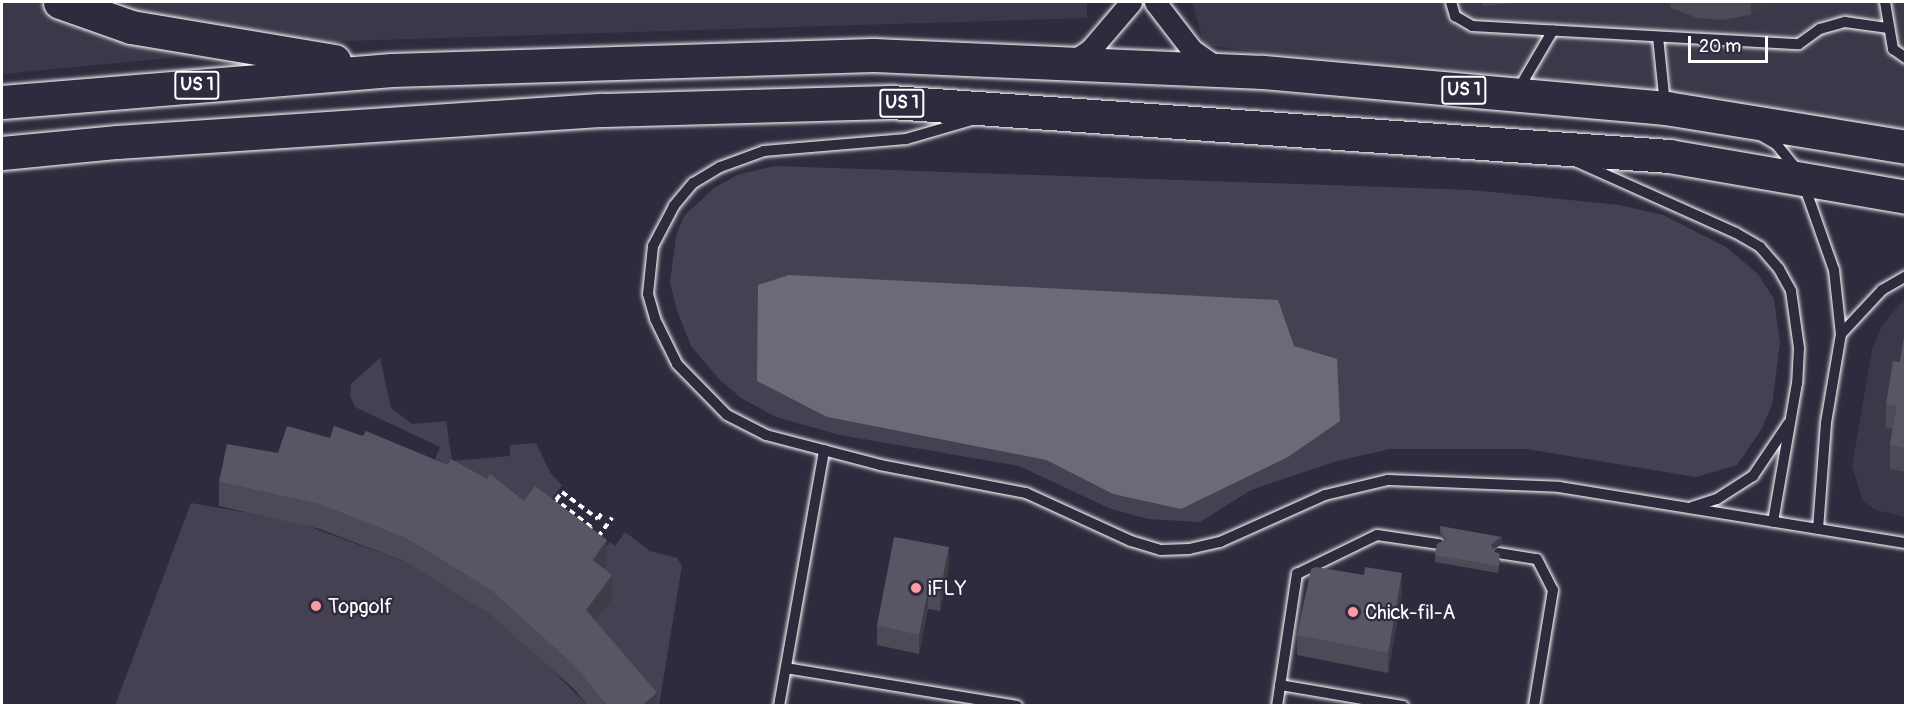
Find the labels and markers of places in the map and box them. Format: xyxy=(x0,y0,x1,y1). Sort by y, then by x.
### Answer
place label: iFLY xyxy=(928,576,966,600)
marker: iFLY xyxy=(909,581,923,595)
place label: Topgolf xyxy=(328,594,392,618)
marker: Topgolf xyxy=(309,599,323,613)
place label: Chick-fil-A xyxy=(1365,600,1455,624)
marker: Chick-fil-A xyxy=(1346,605,1360,619)

